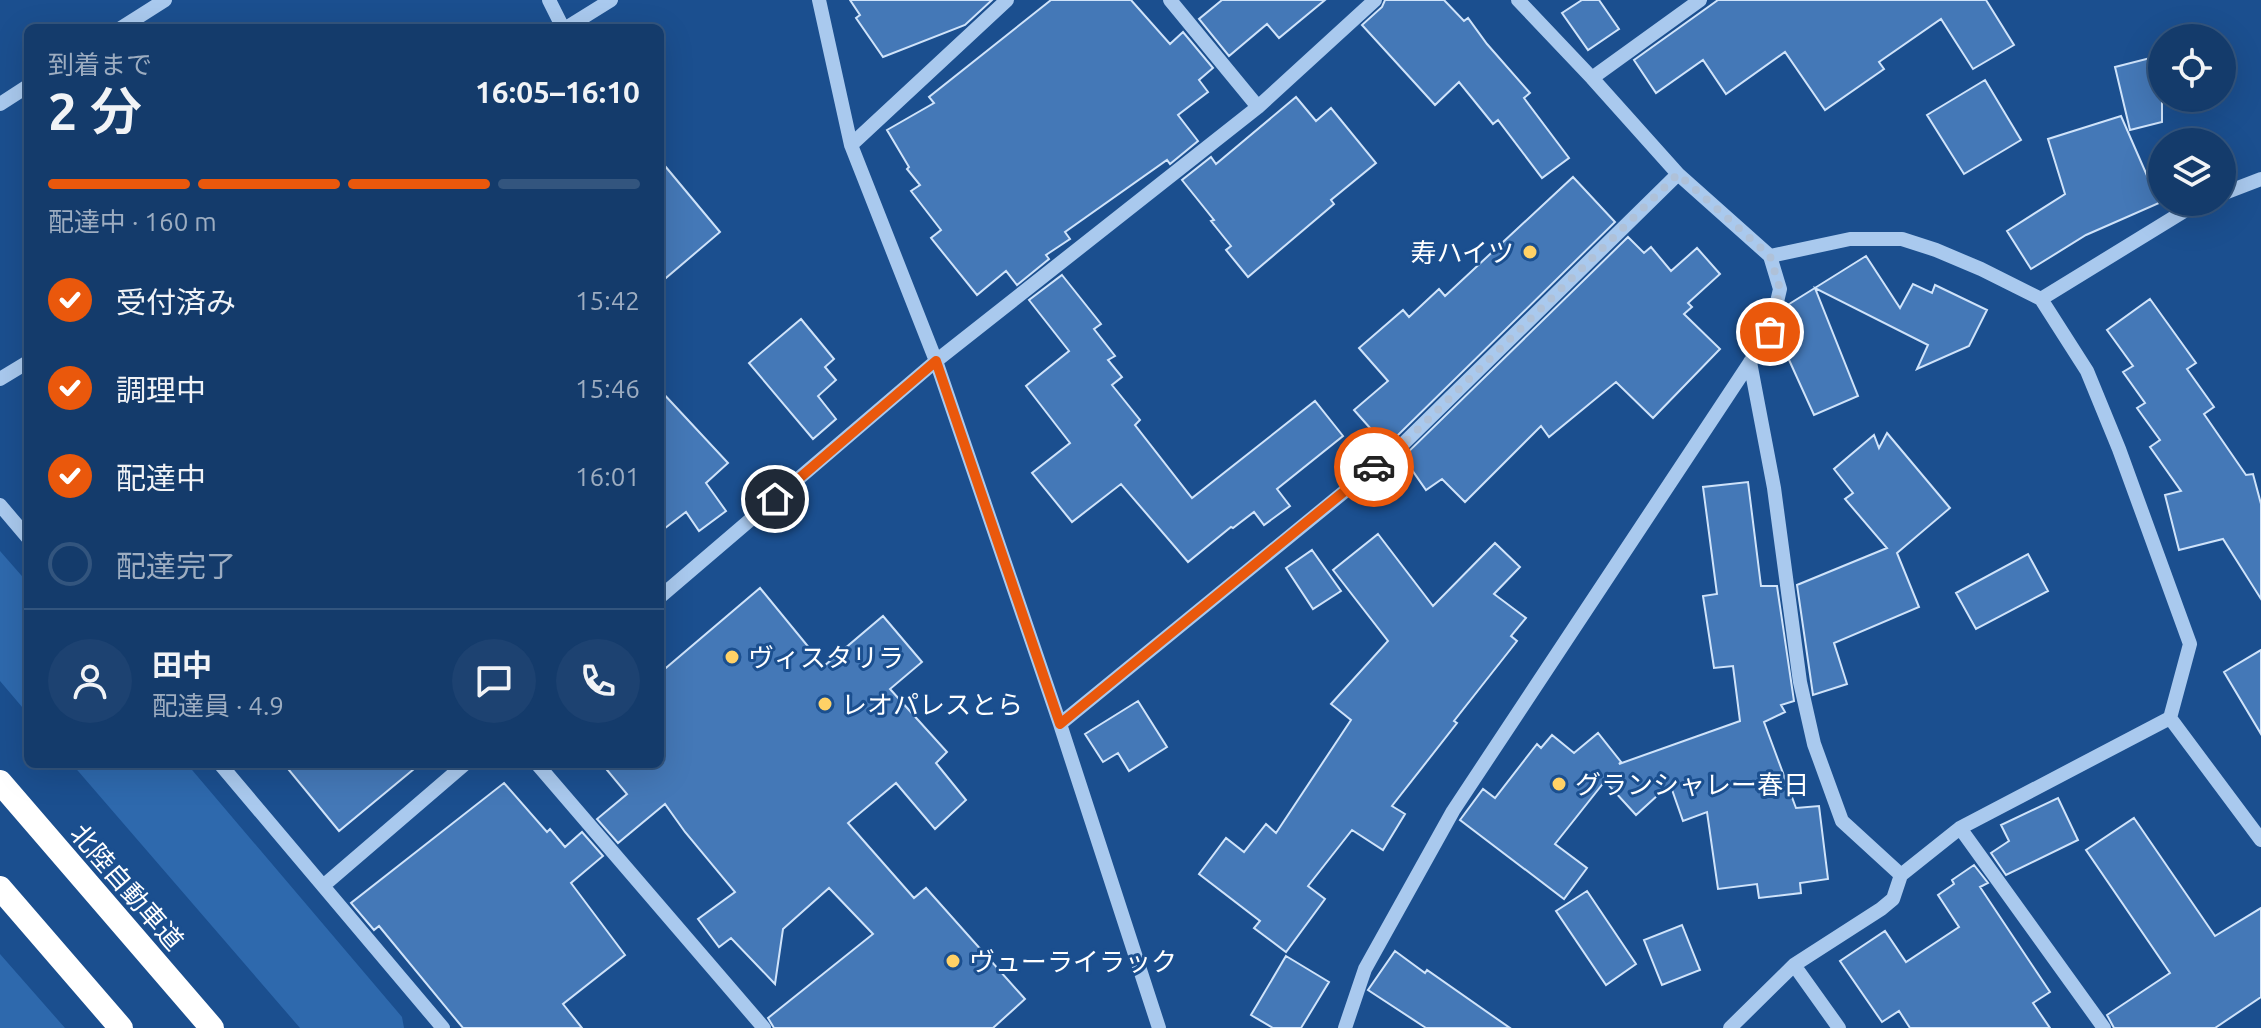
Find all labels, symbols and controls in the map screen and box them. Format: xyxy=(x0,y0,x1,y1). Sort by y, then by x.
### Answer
map controls xyxy=(2148,24,2236,216)
button: locate xyxy=(2148,24,2236,112)
text: 到着まで xyxy=(48,50,152,79)
text: 16:05–16:10 xyxy=(475,75,640,109)
text: 2 分 xyxy=(48,82,142,140)
button: layers xyxy=(2148,128,2236,216)
text: 配達中 · 160 m xyxy=(48,207,217,236)
place label: 寿ハイツ xyxy=(1411,238,1514,267)
marker: 寿ハイツ xyxy=(1521,243,1539,261)
icon: check xyxy=(48,278,92,322)
text: 受付済み xyxy=(116,285,236,319)
text: 15:42 xyxy=(575,286,640,315)
pin xyxy=(1736,298,1804,366)
icon: bag xyxy=(1748,310,1792,354)
icon: check xyxy=(48,366,92,410)
text: 調理中 xyxy=(116,373,206,407)
text: 15:46 xyxy=(575,374,640,403)
courier xyxy=(1334,427,1414,507)
icon: car xyxy=(1352,445,1396,489)
icon: check xyxy=(48,454,92,498)
text: 配達中 xyxy=(116,461,206,495)
text: 16:01 xyxy=(575,462,640,491)
pin xyxy=(741,465,809,533)
icon: home xyxy=(753,477,797,521)
text: 配達完了 xyxy=(116,549,236,583)
button: person xyxy=(48,639,132,723)
button: chat xyxy=(452,639,536,723)
button: phone xyxy=(556,639,640,723)
place label: ヴィスタリラ xyxy=(748,643,904,672)
text: 田中 xyxy=(152,648,212,682)
marker: ヴィスタリラ xyxy=(723,648,741,666)
place label: レオパレスとら xyxy=(841,690,1023,719)
text: 配達員 · 4.9 xyxy=(152,691,284,720)
marker: レオパレスとら xyxy=(816,695,834,713)
place label: グランシャレー春日 xyxy=(1575,770,1809,799)
marker: グランシャレー春日 xyxy=(1550,775,1568,793)
street label: 北陸自動車道 xyxy=(65,819,189,955)
place label: ヴューライラック xyxy=(969,947,1177,976)
marker: ヴューライラック xyxy=(944,952,962,970)

